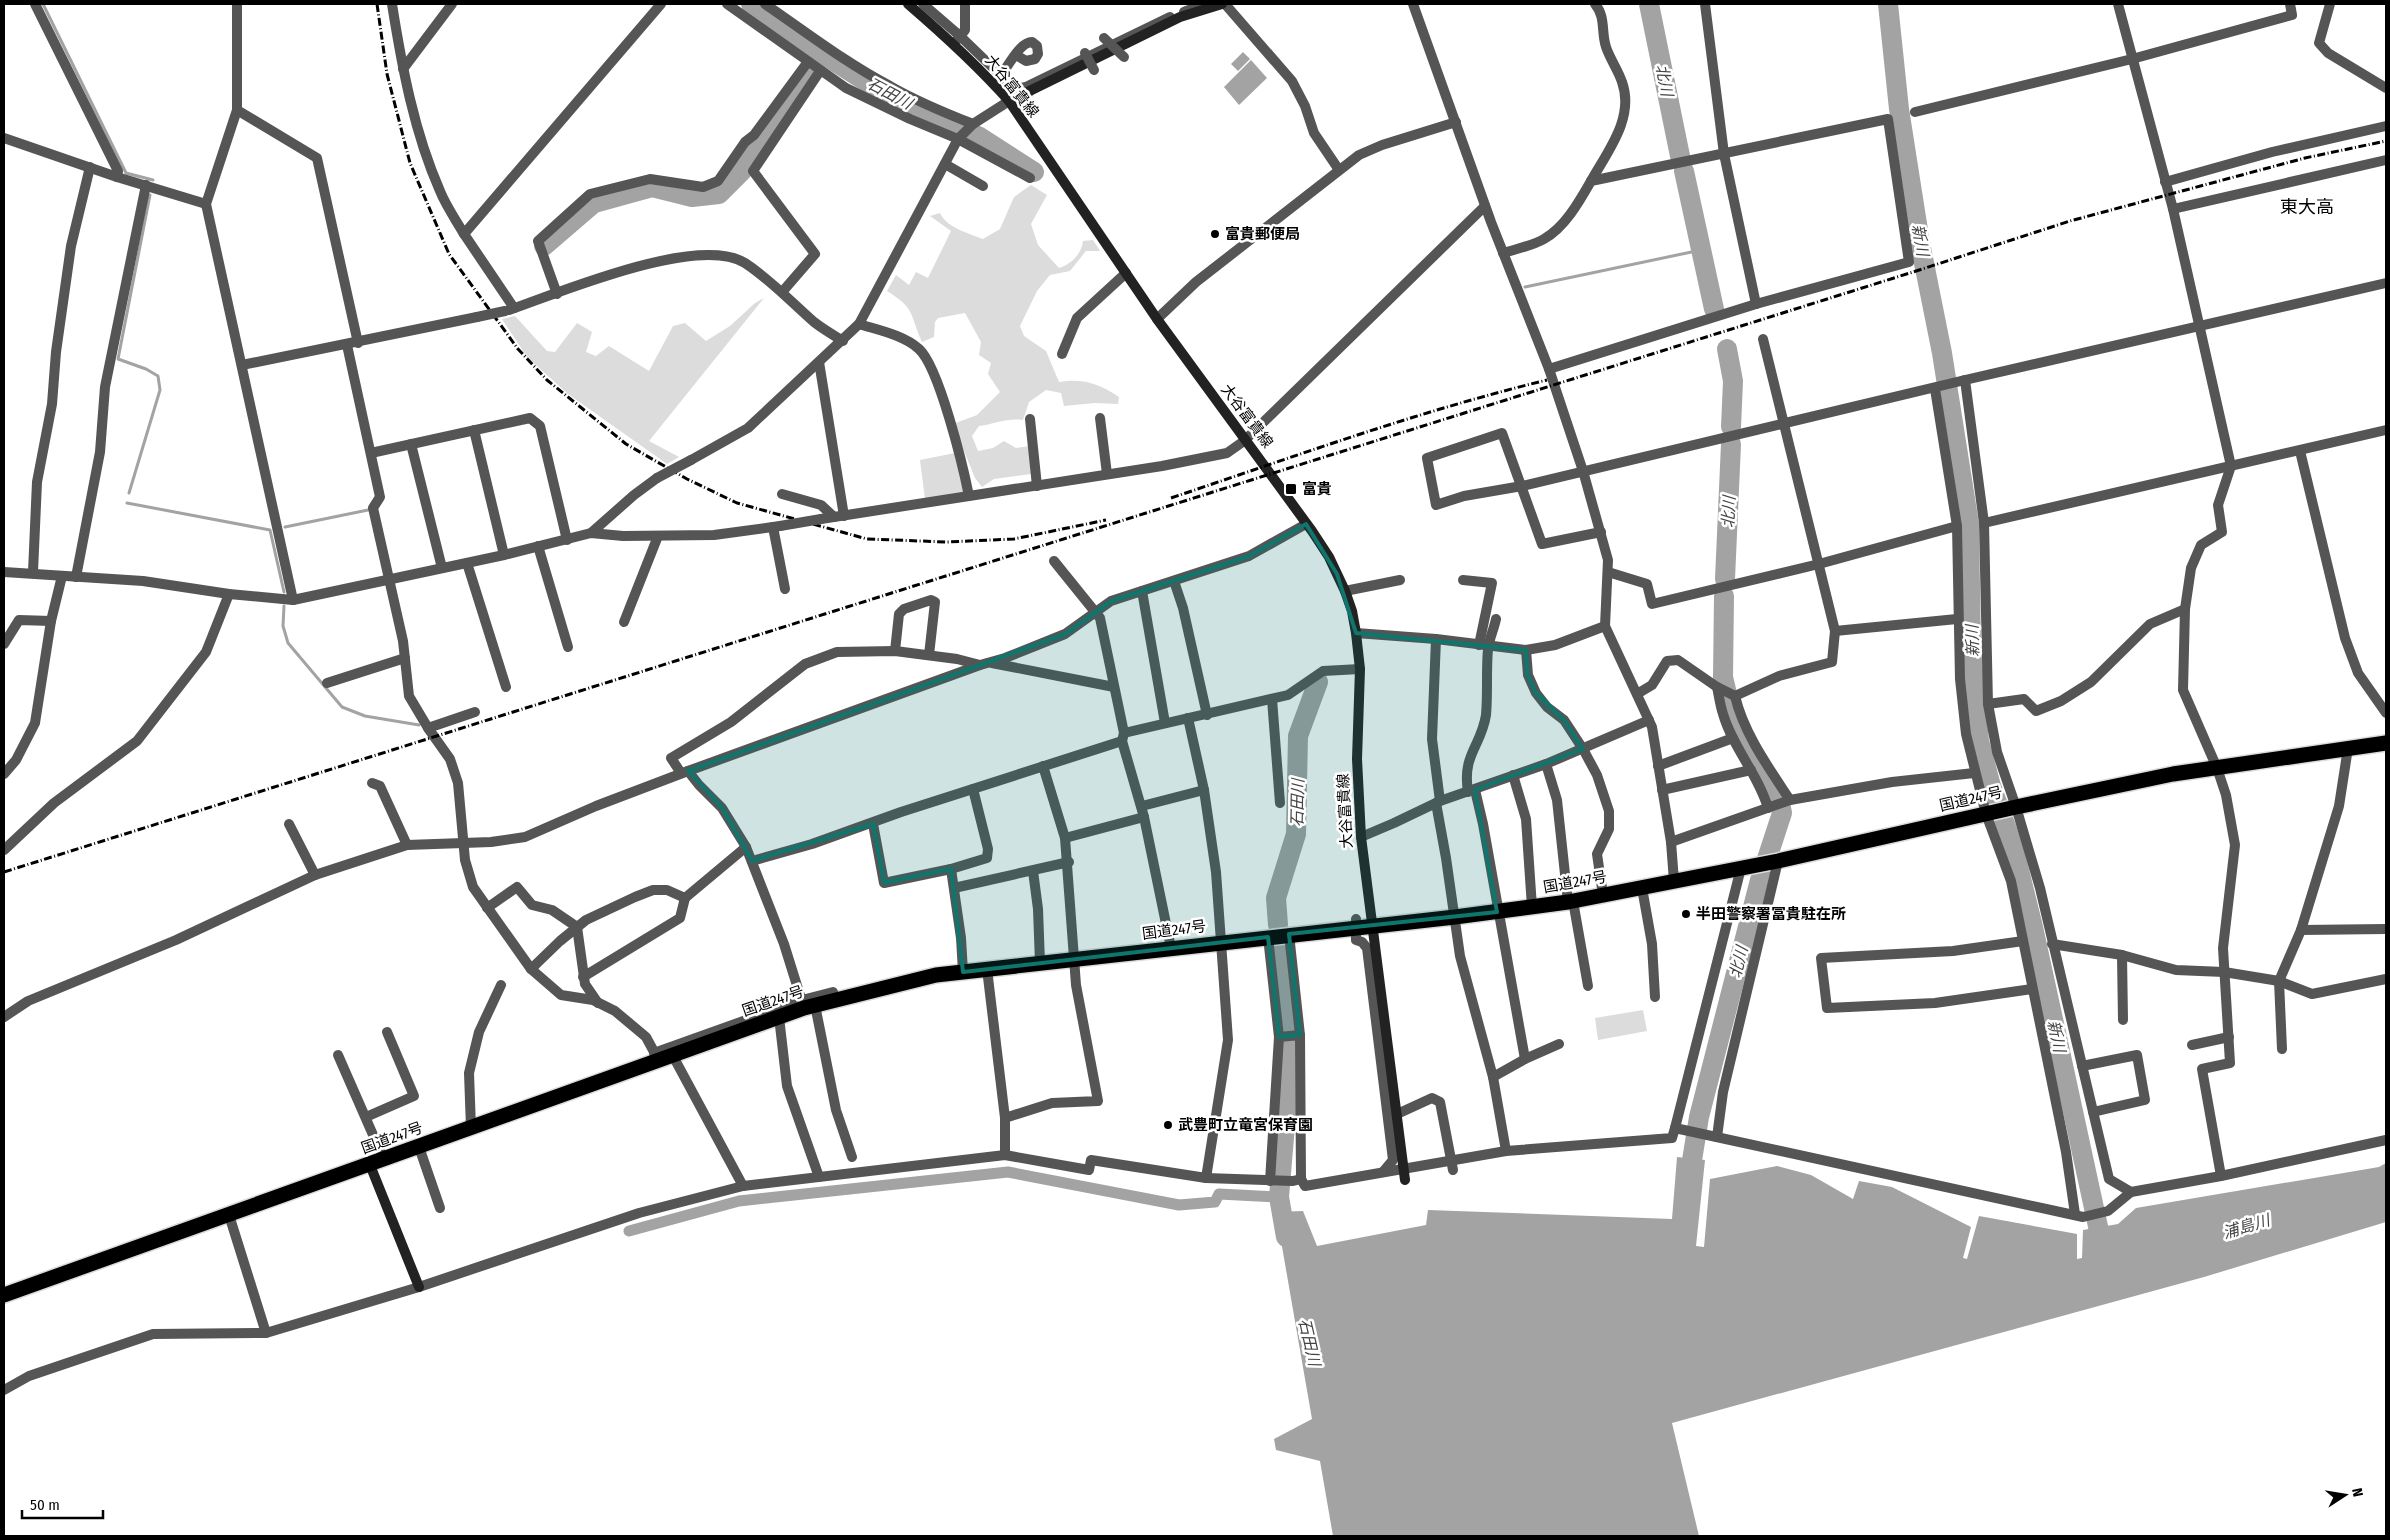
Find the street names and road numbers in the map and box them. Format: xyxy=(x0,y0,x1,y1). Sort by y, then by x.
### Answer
street label: 大谷富貴線 xyxy=(981,51,1043,121)
street label: 大谷富貴線 xyxy=(1217,381,1277,451)
street label: 大谷富貴線 xyxy=(1334,773,1356,849)
street label: 国道247号 xyxy=(1938,783,2004,815)
street label: 国道247号 xyxy=(1542,868,1608,896)
street label: 国道247号 xyxy=(1141,917,1207,943)
street label: 国道247号 xyxy=(740,982,806,1020)
street label: 国道247号 xyxy=(359,1119,425,1157)

